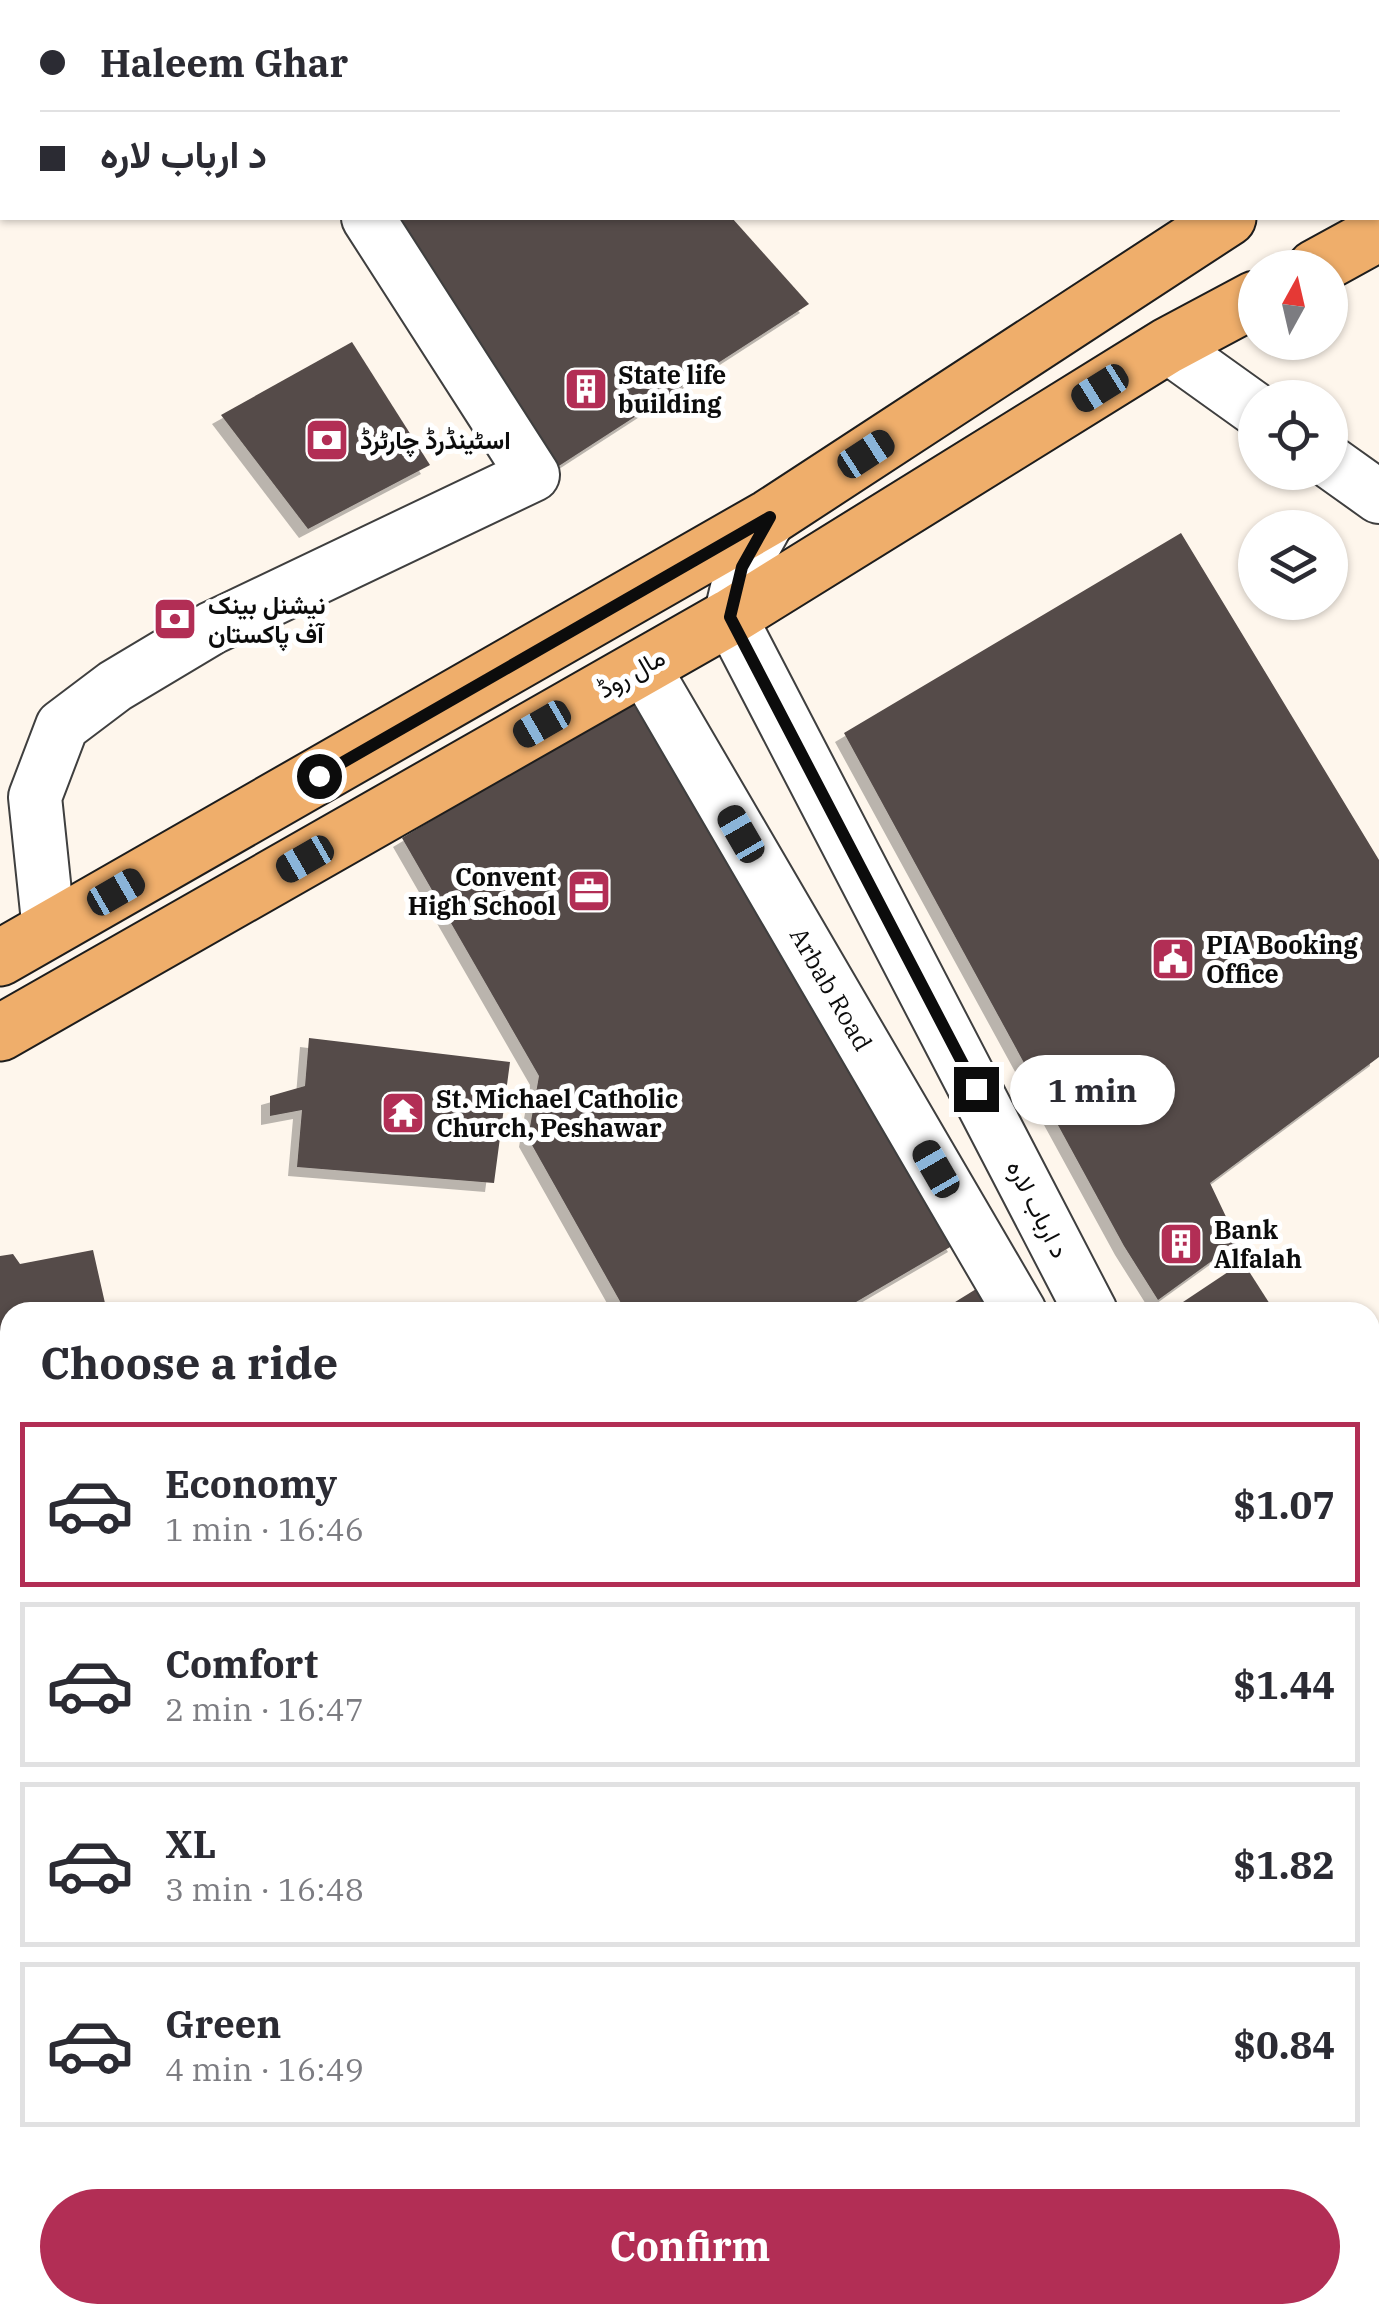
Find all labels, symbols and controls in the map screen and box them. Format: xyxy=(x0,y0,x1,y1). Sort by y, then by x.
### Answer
text: Haleem Ghar xyxy=(100,38,348,87)
text: د ارباب لاره xyxy=(100,129,267,178)
north arrow xyxy=(1238,250,1348,360)
map controls xyxy=(1238,250,1348,620)
place label: State life building xyxy=(618,358,726,420)
car xyxy=(1067,359,1133,417)
building icon: State life building xyxy=(563,366,609,412)
button: locate xyxy=(1238,380,1348,490)
bank icon: اسٹینڈرڈ چارٹرڈ xyxy=(304,417,350,463)
place label: اسٹینڈرڈ چارٹرڈ xyxy=(360,423,511,458)
car xyxy=(833,425,899,483)
button: layers xyxy=(1238,510,1348,620)
place label: نیشنل بینک آف پاکستان xyxy=(208,588,326,652)
bank icon: نیشنل بینک آف پاکستان xyxy=(152,596,198,642)
street label: مال روڈ xyxy=(591,640,671,705)
car xyxy=(509,696,575,752)
route start xyxy=(297,754,342,799)
car xyxy=(713,801,769,867)
car xyxy=(272,831,338,887)
place label: Convent High School xyxy=(408,860,556,922)
car xyxy=(83,864,149,920)
office icon: Convent High School xyxy=(566,868,612,914)
street label: Arbab Road xyxy=(783,921,880,1056)
place label: PIA Booking Office xyxy=(1206,928,1358,990)
public building icon: PIA Booking Office xyxy=(1150,936,1196,982)
callout: 1 min xyxy=(1011,1054,1176,1124)
route end xyxy=(954,1067,999,1112)
text: 1 min xyxy=(1048,1069,1137,1111)
place label: St. Michael Catholic Church, Peshawar xyxy=(436,1082,678,1144)
temple icon: St. Michael Catholic Church, Peshawar xyxy=(380,1090,426,1136)
car xyxy=(908,1136,964,1202)
street label: د ارباب لاره xyxy=(1000,1154,1077,1263)
place label: Bank Alfalah xyxy=(1214,1213,1302,1275)
building icon: Bank Alfalah xyxy=(1158,1221,1204,1267)
text: Choose a ride xyxy=(40,1333,338,1391)
text: Economy xyxy=(165,1459,337,1508)
icon: car xyxy=(45,1460,135,1550)
text: $1.07 xyxy=(1233,1480,1335,1529)
text: 1 min · 16:46 xyxy=(165,1508,364,1550)
text: Comfort xyxy=(165,1639,318,1688)
icon: car xyxy=(45,1640,135,1730)
text: $1.44 xyxy=(1233,1660,1335,1709)
text: 2 min · 16:47 xyxy=(165,1688,364,1730)
text: XL xyxy=(165,1819,216,1868)
icon: car xyxy=(45,1820,135,1910)
text: $1.82 xyxy=(1233,1840,1335,1889)
text: 3 min · 16:48 xyxy=(165,1868,364,1910)
text: Green xyxy=(165,1999,281,2048)
icon: car xyxy=(45,2000,135,2090)
text: $0.84 xyxy=(1233,2020,1335,2069)
text: 4 min · 16:49 xyxy=(165,2048,364,2090)
button: Confirm xyxy=(40,2189,1340,2304)

